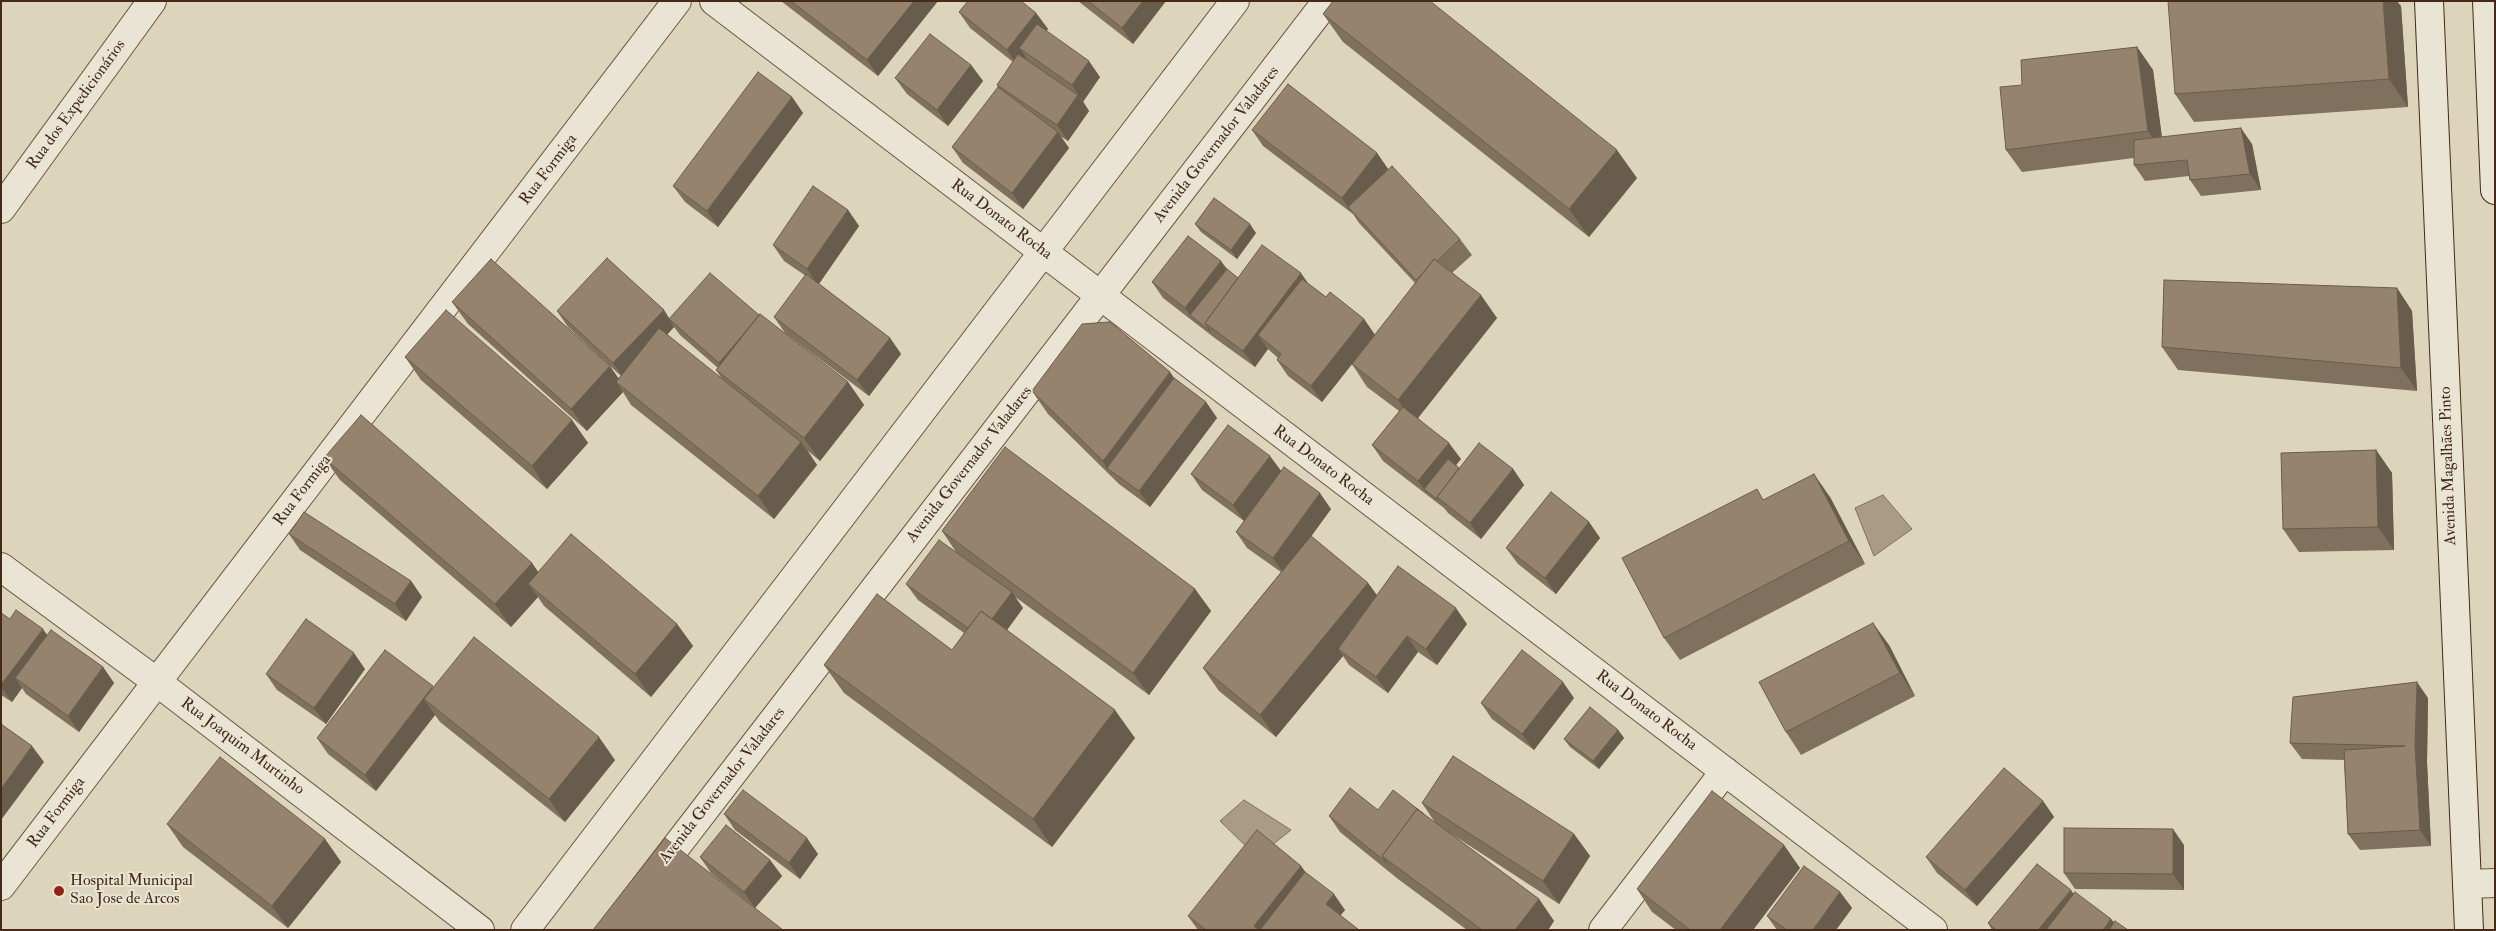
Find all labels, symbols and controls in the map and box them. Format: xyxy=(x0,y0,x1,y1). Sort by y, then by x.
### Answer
street label: Rua dos Expedicionários xyxy=(23,36,131,174)
street label: Avenida Governador Valadares xyxy=(1150,63,1284,227)
street label: Rua Formiga xyxy=(516,131,582,209)
street label: Rua Donato Rocha xyxy=(947,176,1055,264)
street label: Avenida Governador Valadares xyxy=(903,383,1037,547)
street label: Avenida Magalhães Pinto xyxy=(2437,386,2461,546)
street label: Rua Donato Rocha xyxy=(1269,422,1377,510)
street label: Rua Formiga xyxy=(270,452,336,530)
street label: Rua Donato Rocha xyxy=(1592,667,1700,755)
street label: Rua Joaquim Murtinho xyxy=(176,694,308,800)
street label: Avenida Governador Valadares xyxy=(656,704,790,868)
street label: Rua Formiga xyxy=(24,774,90,852)
place label: Hospital Municipal Sao Jose de Arcos xyxy=(70,872,193,910)
marker: Hospital Municipal Sao Jose de Arcos xyxy=(52,884,66,898)

